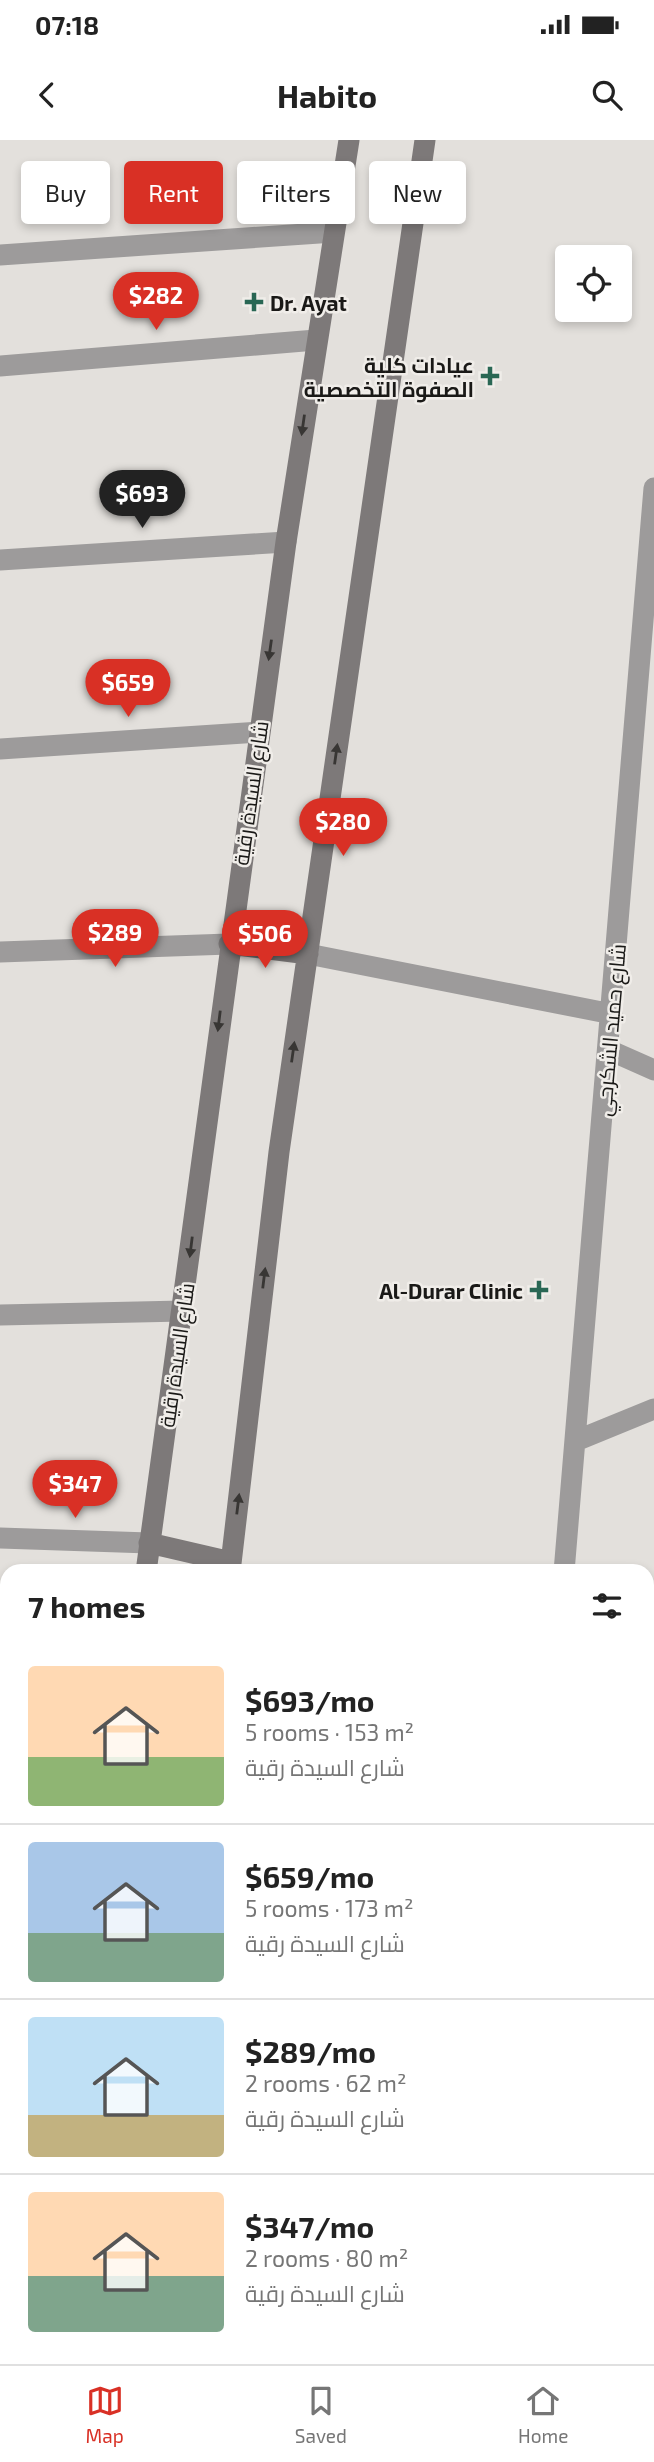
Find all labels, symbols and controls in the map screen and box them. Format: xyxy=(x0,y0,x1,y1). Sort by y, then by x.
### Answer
text: 07:18 xyxy=(35,9,99,40)
icon: back xyxy=(28,76,66,114)
text: Habito xyxy=(277,76,377,114)
icon: search xyxy=(588,76,626,114)
chip: Buy xyxy=(21,161,110,224)
chip: Rent xyxy=(124,161,223,224)
chip: Filters xyxy=(237,161,355,224)
chip: New xyxy=(369,161,466,224)
map controls xyxy=(555,245,632,322)
button: locate xyxy=(555,245,632,322)
pin: $282 xyxy=(115,272,197,332)
text: $282 xyxy=(129,281,183,309)
place label: Dr. Ayat xyxy=(270,290,347,316)
marker: Dr. Ayat xyxy=(244,292,264,312)
place label: عيادات كلية الصفوة التخصصية xyxy=(304,352,474,403)
marker: عيادات كلية الصفوة التخصصية xyxy=(480,366,500,386)
one-way arrow xyxy=(297,414,308,436)
pin: $693 xyxy=(101,470,183,530)
text: $693 xyxy=(115,479,169,507)
one-way arrow xyxy=(265,639,276,661)
pin: $659 xyxy=(87,660,169,719)
text: $659 xyxy=(101,668,155,696)
street label: شارع السيدة رقية xyxy=(227,719,275,867)
one-way arrow xyxy=(331,743,342,765)
pin: $280 xyxy=(302,798,384,858)
text: $280 xyxy=(315,807,371,835)
pin: $289 xyxy=(74,910,156,969)
pin: $506 xyxy=(224,910,306,970)
text: $289 xyxy=(88,918,142,946)
text: $506 xyxy=(238,919,292,947)
street label: شارع حميد الشكرجي xyxy=(590,943,635,1118)
one-way arrow xyxy=(214,1010,225,1032)
one-way arrow xyxy=(288,1041,299,1063)
one-way arrow xyxy=(186,1236,197,1258)
one-way arrow xyxy=(259,1267,270,1289)
place label: Al-Durar Clinic xyxy=(379,1278,523,1303)
marker: Al-Durar Clinic xyxy=(529,1280,549,1300)
street label: شارع السيدة رقية xyxy=(153,1281,201,1429)
pin: $347 xyxy=(34,1460,116,1520)
text: $347 xyxy=(48,1469,102,1497)
one-way arrow xyxy=(233,1493,244,1515)
icon: filters xyxy=(588,1587,626,1625)
text: 7 homes xyxy=(28,1588,145,1624)
text: $693/mo xyxy=(245,1682,375,1718)
icon: home xyxy=(84,1694,168,1778)
text: 5 rooms · 153 m² xyxy=(245,1718,414,1746)
text: شارع السيدة رقية xyxy=(245,1753,405,1781)
text: $659/mo xyxy=(245,1858,374,1894)
icon: home xyxy=(84,1870,168,1954)
text: 5 rooms · 173 m² xyxy=(245,1894,414,1922)
text: شارع السيدة رقية xyxy=(245,1929,405,1957)
text: $289/mo xyxy=(245,2033,376,2069)
icon: home xyxy=(84,2045,168,2129)
text: 2 rooms · 62 m² xyxy=(245,2069,407,2097)
text: شارع السيدة رقية xyxy=(245,2104,405,2132)
text: $347/mo xyxy=(245,2208,374,2244)
icon: home xyxy=(84,2220,168,2304)
text: 2 rooms · 80 m² xyxy=(245,2244,408,2272)
text: شارع السيدة رقية xyxy=(245,2279,405,2307)
tab: Map xyxy=(86,2382,124,2447)
tab: Saved xyxy=(295,2382,347,2447)
tab: Home xyxy=(518,2382,568,2447)

